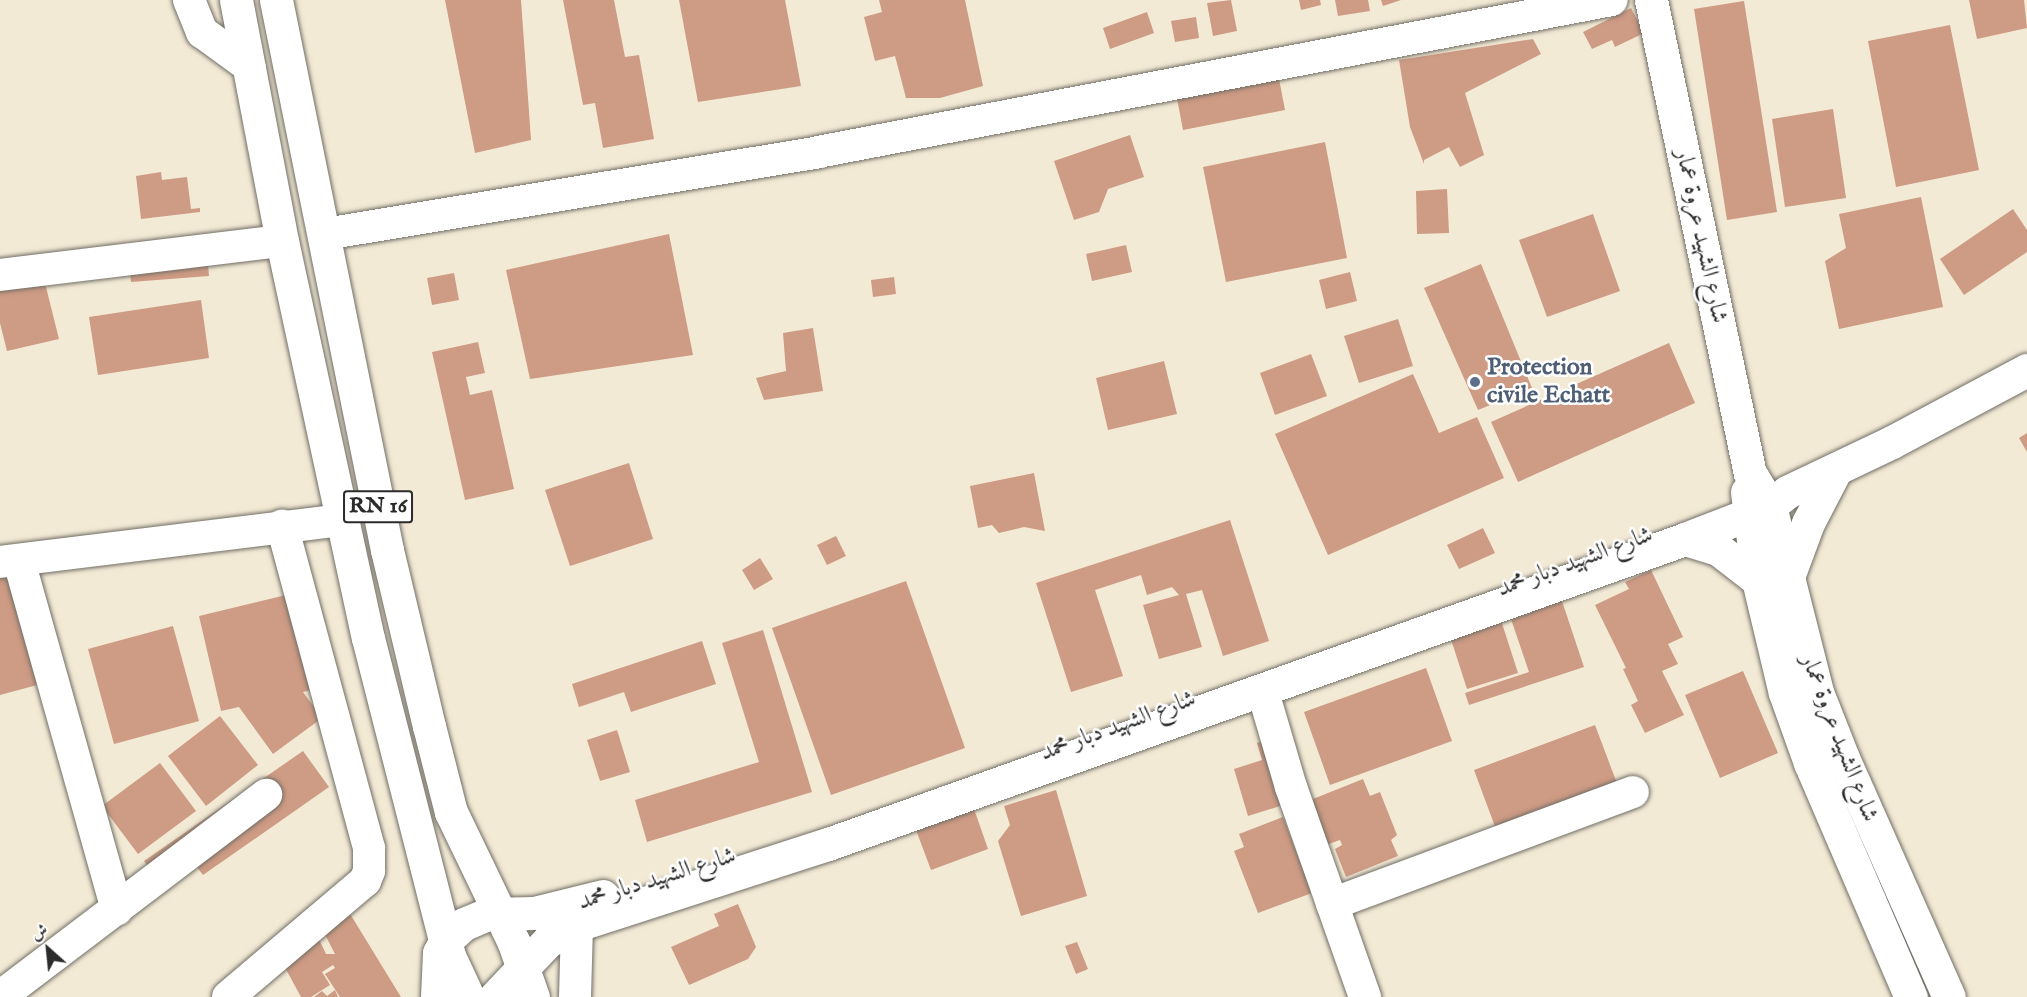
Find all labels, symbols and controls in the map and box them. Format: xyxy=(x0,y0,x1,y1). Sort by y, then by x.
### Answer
street label: شارع الشهيد عروة عمار xyxy=(1668,146,1734,326)
place label: Protection civile Echatt xyxy=(1487,354,1610,410)
marker: Protection civile Echatt xyxy=(1468,375,1482,389)
road number: RN 16 xyxy=(342,488,414,526)
street label: شارع الشهيد دبار محمد xyxy=(1493,521,1657,603)
street label: شارع الشهيد عروة عمار xyxy=(1794,650,1884,826)
street label: شارع الشهيد دبار محمد xyxy=(1036,685,1200,767)
street label: شارع الشهيد دبار محمد xyxy=(575,841,739,917)
north arrow xyxy=(18,919,78,979)
text: ش xyxy=(28,920,51,945)

